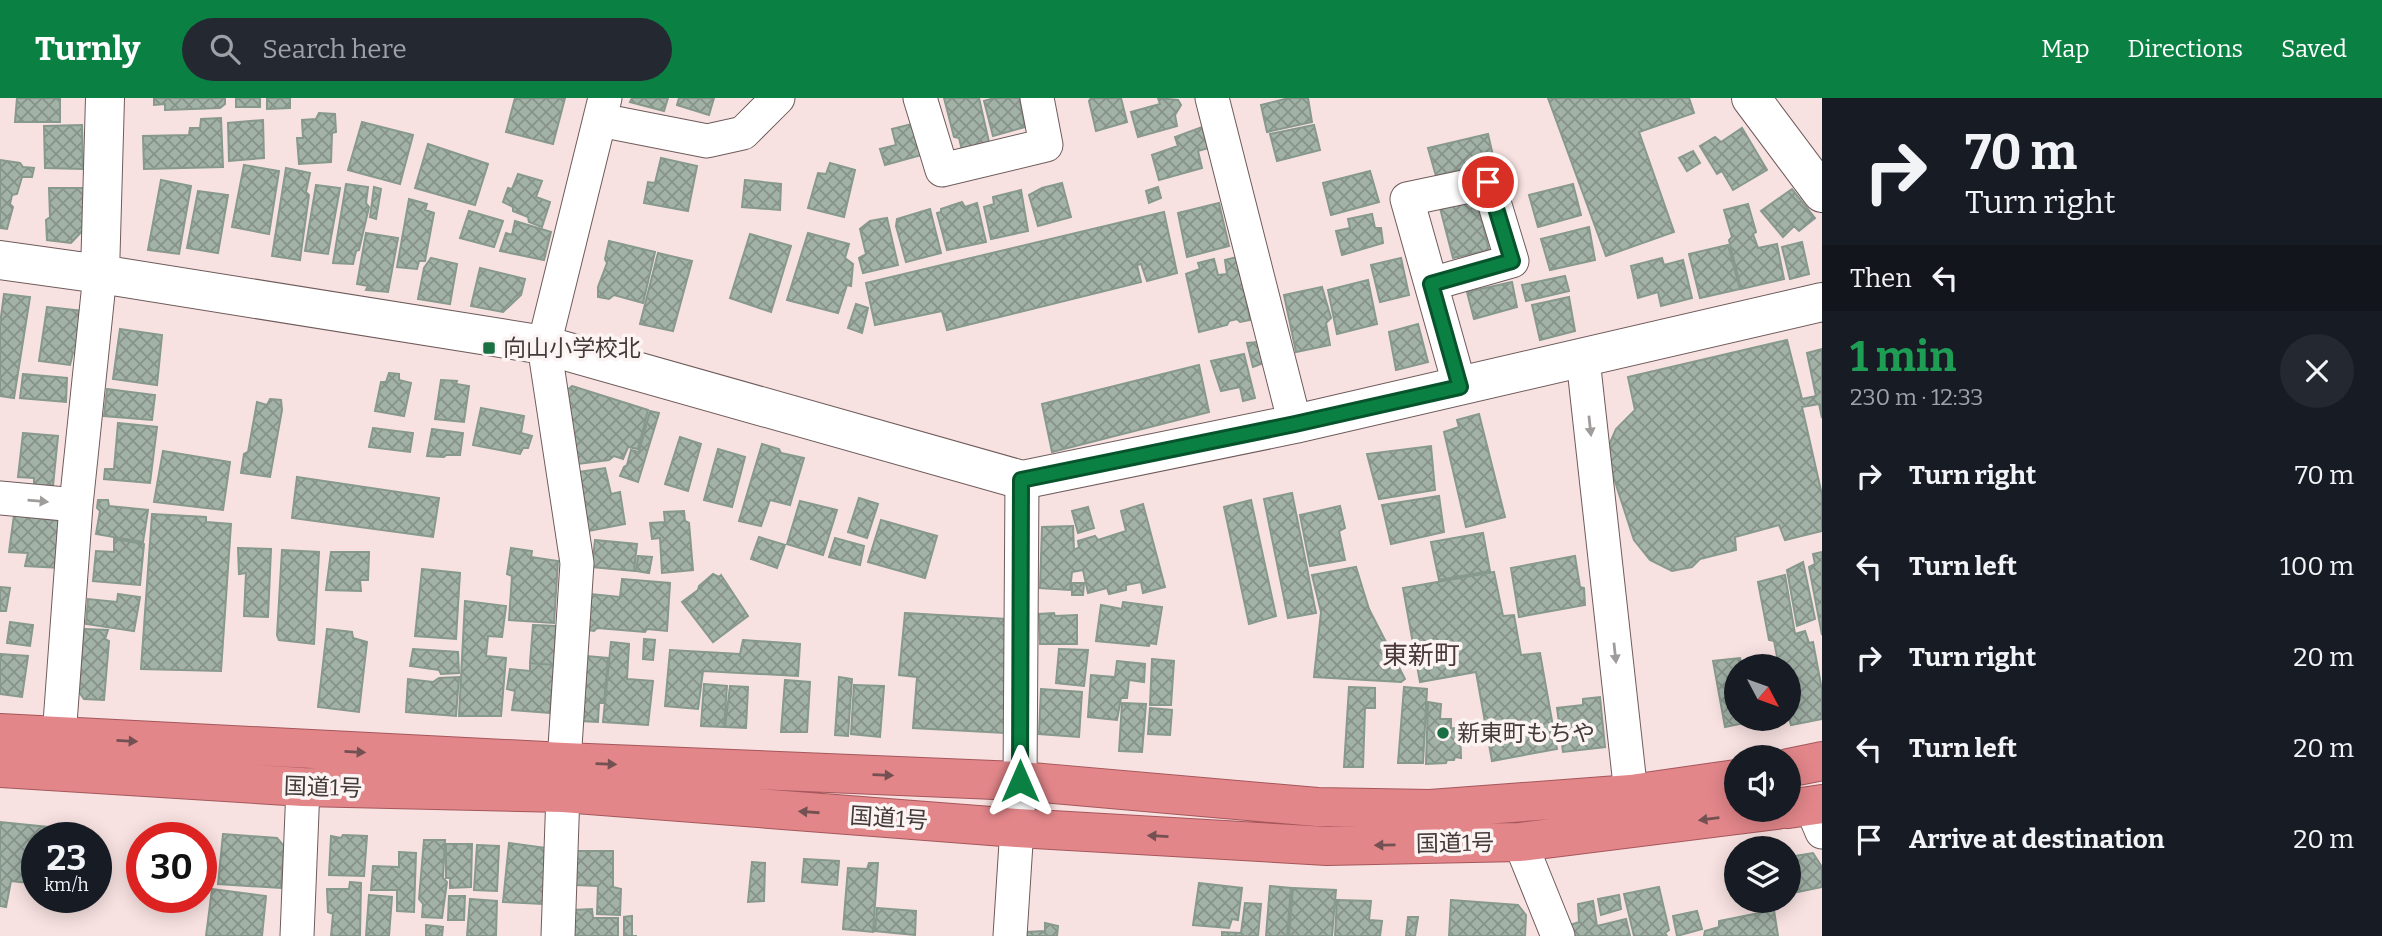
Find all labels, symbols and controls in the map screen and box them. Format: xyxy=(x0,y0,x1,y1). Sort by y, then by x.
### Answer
search box xyxy=(182,18,672,81)
text: Turnly xyxy=(35,29,140,69)
icon: search xyxy=(206,30,244,68)
text: Search here xyxy=(262,34,407,65)
text: Map xyxy=(2041,35,2090,63)
text: Directions xyxy=(2128,35,2243,63)
text: Saved xyxy=(2281,35,2347,63)
text: 70 m xyxy=(1965,123,2077,182)
icon: right xyxy=(1850,126,1941,217)
pin xyxy=(1458,152,1518,212)
icon: arrive xyxy=(1469,163,1507,201)
text: Turn right xyxy=(1965,183,2116,221)
icon: left xyxy=(1926,259,1964,297)
text: Then xyxy=(1850,263,1912,294)
text: 1 min xyxy=(1850,332,1956,382)
place label: 向山小学校北 xyxy=(503,334,641,362)
button: close xyxy=(2280,334,2354,408)
marker: 向山小学校北 xyxy=(481,340,497,356)
text: 230 m · 12:33 xyxy=(1850,383,1983,411)
one-way arrow xyxy=(1585,416,1596,438)
icon: right xyxy=(1850,457,1888,495)
text: Turn right xyxy=(1909,460,2036,491)
text: 70 m xyxy=(2295,460,2354,491)
one-way arrow xyxy=(27,496,49,507)
icon: left xyxy=(1850,548,1888,586)
text: Turn left xyxy=(1909,551,2017,582)
text: 100 m xyxy=(2280,551,2354,582)
icon: right xyxy=(1850,639,1888,677)
district label: 東新町 xyxy=(1382,640,1460,671)
one-way arrow xyxy=(1610,642,1621,664)
text: Turn right xyxy=(1909,642,2036,673)
text: 20 m xyxy=(2293,642,2354,673)
north arrow xyxy=(1724,654,1801,732)
map controls xyxy=(1724,654,1801,913)
place label: 新東町もちや xyxy=(1457,719,1595,747)
marker: 新東町もちや xyxy=(1435,725,1451,741)
icon: left xyxy=(1850,730,1888,768)
text: Turn left xyxy=(1909,733,2017,764)
text: 20 m xyxy=(2293,733,2354,764)
one-way arrow xyxy=(117,735,139,746)
position arrow xyxy=(983,744,1057,818)
button: sound xyxy=(1724,745,1801,822)
one-way arrow xyxy=(344,746,366,757)
one-way arrow xyxy=(596,758,618,769)
one-way arrow xyxy=(872,770,894,781)
street label: 国道1号 xyxy=(283,772,363,802)
street label: 国道1号 xyxy=(849,801,929,835)
one-way arrow xyxy=(798,806,820,817)
one-way arrow xyxy=(1698,813,1720,824)
icon: arrive xyxy=(1850,821,1888,859)
speed limit sign: 30 xyxy=(126,822,217,913)
text: Arrive at destination xyxy=(1909,824,2164,855)
text: 20 m xyxy=(2293,824,2354,855)
street label: 国道1号 xyxy=(1416,828,1494,858)
one-way arrow xyxy=(1147,830,1169,841)
button: layers xyxy=(1724,836,1801,913)
text: 23 xyxy=(47,837,86,879)
one-way arrow xyxy=(1374,839,1396,850)
text: km/h xyxy=(44,874,89,896)

